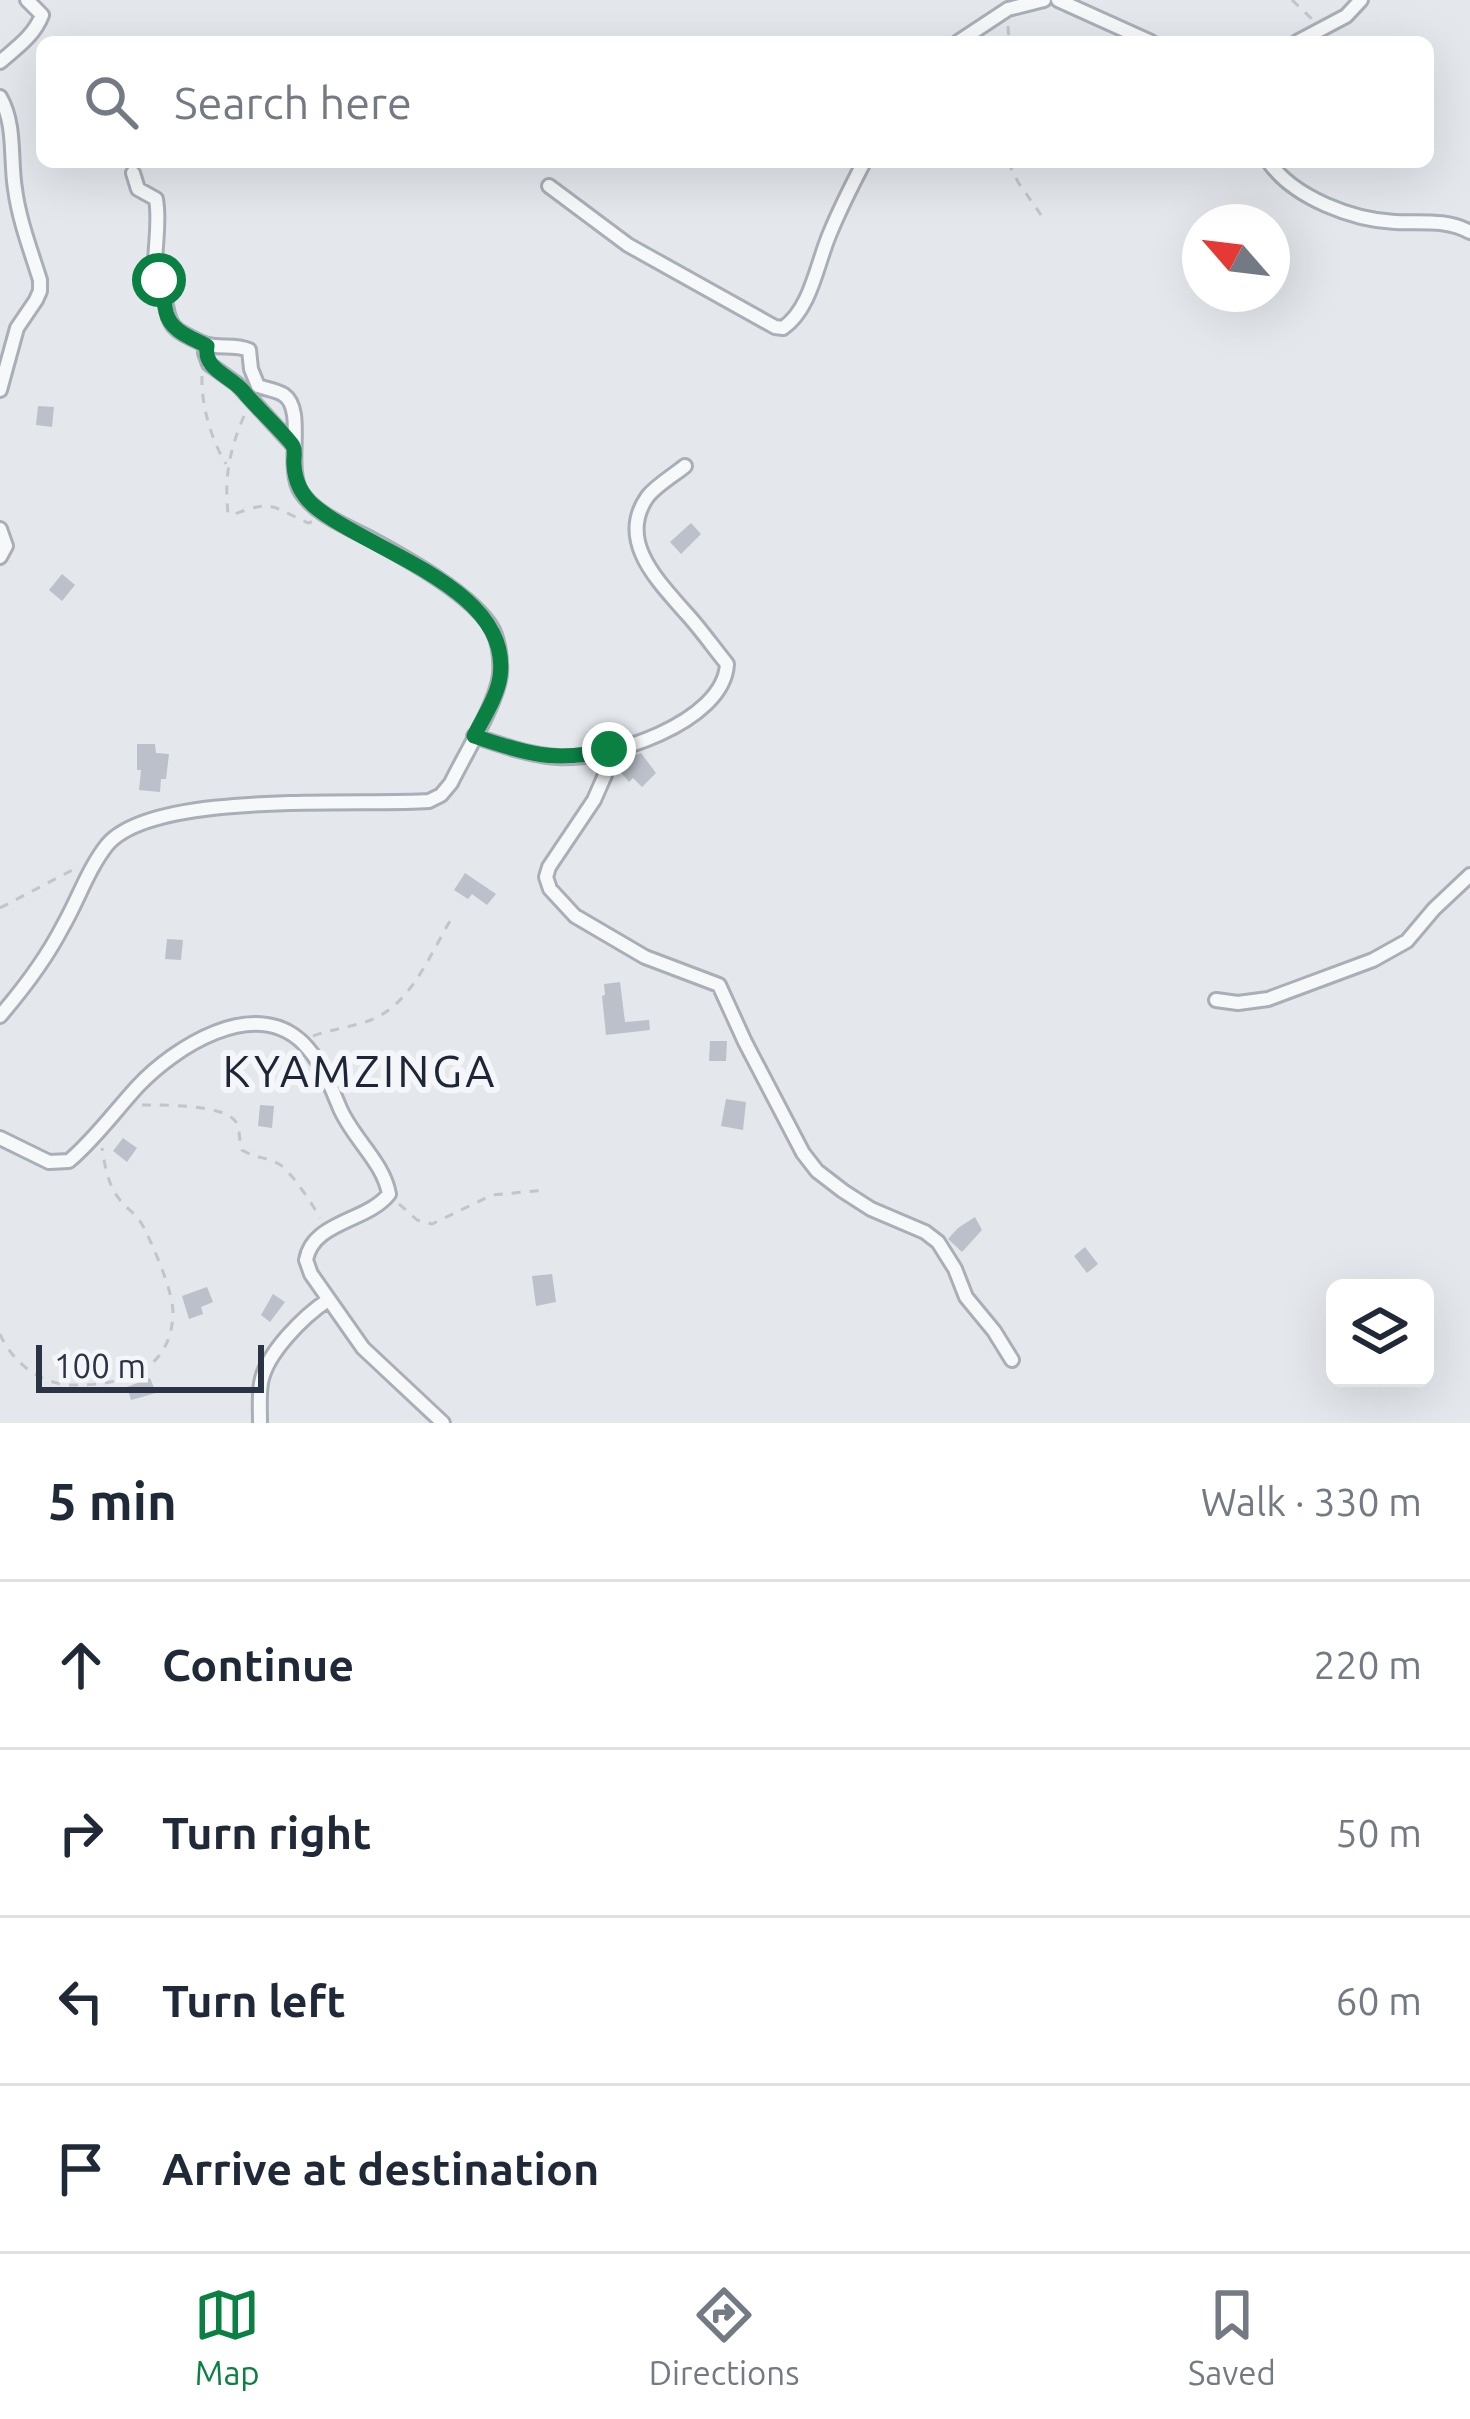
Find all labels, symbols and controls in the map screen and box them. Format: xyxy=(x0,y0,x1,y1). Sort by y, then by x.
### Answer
search box xyxy=(36,36,1434,168)
icon: search xyxy=(78,69,144,135)
text: Search here xyxy=(174,77,412,128)
north arrow xyxy=(1182,204,1290,312)
route start xyxy=(132,253,186,307)
route end xyxy=(582,722,636,776)
district label: KYAMZINGA xyxy=(223,1045,497,1096)
map controls xyxy=(1326,1279,1434,1387)
button: layers xyxy=(1326,1279,1434,1387)
scale bar xyxy=(36,1339,264,1392)
text: 100 m xyxy=(54,1347,146,1384)
text: 5 min xyxy=(48,1472,177,1530)
text: Walk · 330 m xyxy=(1201,1480,1422,1523)
icon: ahead xyxy=(48,1632,114,1698)
text: Continue xyxy=(162,1639,354,1690)
text: 220 m xyxy=(1313,1643,1422,1686)
icon: right xyxy=(48,1800,114,1866)
text: Turn right xyxy=(162,1807,371,1858)
text: 50 m xyxy=(1335,1811,1422,1854)
icon: left xyxy=(48,1968,114,2034)
text: Turn left xyxy=(162,1975,346,2026)
text: 60 m xyxy=(1335,1979,1422,2022)
icon: arrive xyxy=(48,2136,114,2202)
text: Arrive at destination xyxy=(162,2143,599,2194)
tab: Map xyxy=(194,2282,260,2391)
tab: Directions xyxy=(649,2282,799,2391)
tab: Saved xyxy=(1188,2282,1276,2391)

